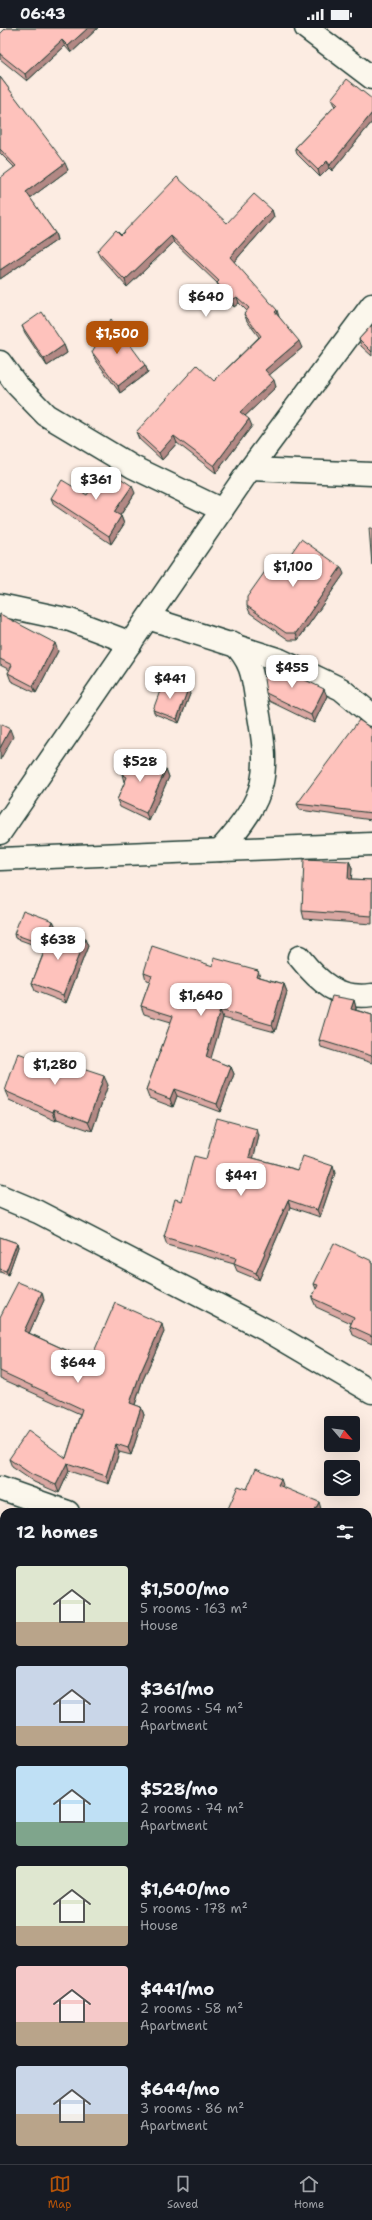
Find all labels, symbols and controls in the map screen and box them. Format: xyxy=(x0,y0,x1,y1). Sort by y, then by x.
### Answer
text: 06:43 xyxy=(20,4,65,24)
pin: $640 xyxy=(182,284,230,318)
text: $640 xyxy=(188,288,224,305)
pin: $1,500 xyxy=(84,321,150,355)
text: $1,500 xyxy=(95,325,139,342)
pin: $361 xyxy=(72,467,120,501)
text: $361 xyxy=(80,471,112,488)
pin: $1,100 xyxy=(260,554,326,588)
text: $1,100 xyxy=(273,558,313,575)
pin: $455 xyxy=(268,655,316,689)
text: $455 xyxy=(275,659,309,676)
pin: $441 xyxy=(146,666,194,700)
text: $441 xyxy=(154,670,186,687)
pin: $528 xyxy=(116,749,164,783)
text: $528 xyxy=(123,753,157,770)
pin: $638 xyxy=(34,927,82,961)
text: $638 xyxy=(40,931,76,948)
pin: $1,640 xyxy=(168,983,234,1017)
text: $1,640 xyxy=(179,987,223,1004)
pin: $1,280 xyxy=(22,1052,88,1086)
text: $1,280 xyxy=(33,1056,77,1073)
pin: $441 xyxy=(217,1163,265,1197)
text: $441 xyxy=(225,1167,257,1184)
pin: $644 xyxy=(54,1350,102,1384)
text: $644 xyxy=(60,1354,96,1371)
north arrow xyxy=(324,1416,360,1452)
map controls xyxy=(324,1416,360,1496)
button: layers xyxy=(324,1460,360,1496)
text: 12 homes xyxy=(16,1521,98,1543)
icon: filters xyxy=(334,1521,356,1543)
text: $1,500/mo xyxy=(140,1578,229,1600)
icon: home xyxy=(48,1582,96,1630)
text: 5 rooms · 163 m² xyxy=(140,1600,248,1617)
text: House xyxy=(140,1617,178,1634)
text: $361/mo xyxy=(140,1678,214,1700)
icon: home xyxy=(48,1682,96,1730)
text: 2 rooms · 54 m² xyxy=(140,1700,243,1717)
text: Apartment xyxy=(140,1717,208,1734)
text: $528/mo xyxy=(140,1778,218,1800)
icon: home xyxy=(48,1782,96,1830)
text: 2 rooms · 74 m² xyxy=(140,1800,244,1817)
text: Apartment xyxy=(140,1817,208,1834)
text: $1,640/mo xyxy=(140,1878,230,1900)
icon: home xyxy=(48,1882,96,1930)
text: 5 rooms · 178 m² xyxy=(140,1900,248,1917)
text: House xyxy=(140,1917,178,1934)
text: $441/mo xyxy=(140,1978,214,2000)
icon: home xyxy=(48,1982,96,2030)
text: 2 rooms · 58 m² xyxy=(140,2000,243,2017)
text: Apartment xyxy=(140,2017,208,2034)
text: $644/mo xyxy=(140,2078,220,2100)
icon: home xyxy=(48,2082,96,2130)
text: 3 rooms · 86 m² xyxy=(140,2100,244,2117)
text: Apartment xyxy=(140,2117,208,2134)
tab: Map xyxy=(48,2173,71,2212)
tab: Saved xyxy=(167,2173,198,2212)
tab: Home xyxy=(294,2173,324,2212)

